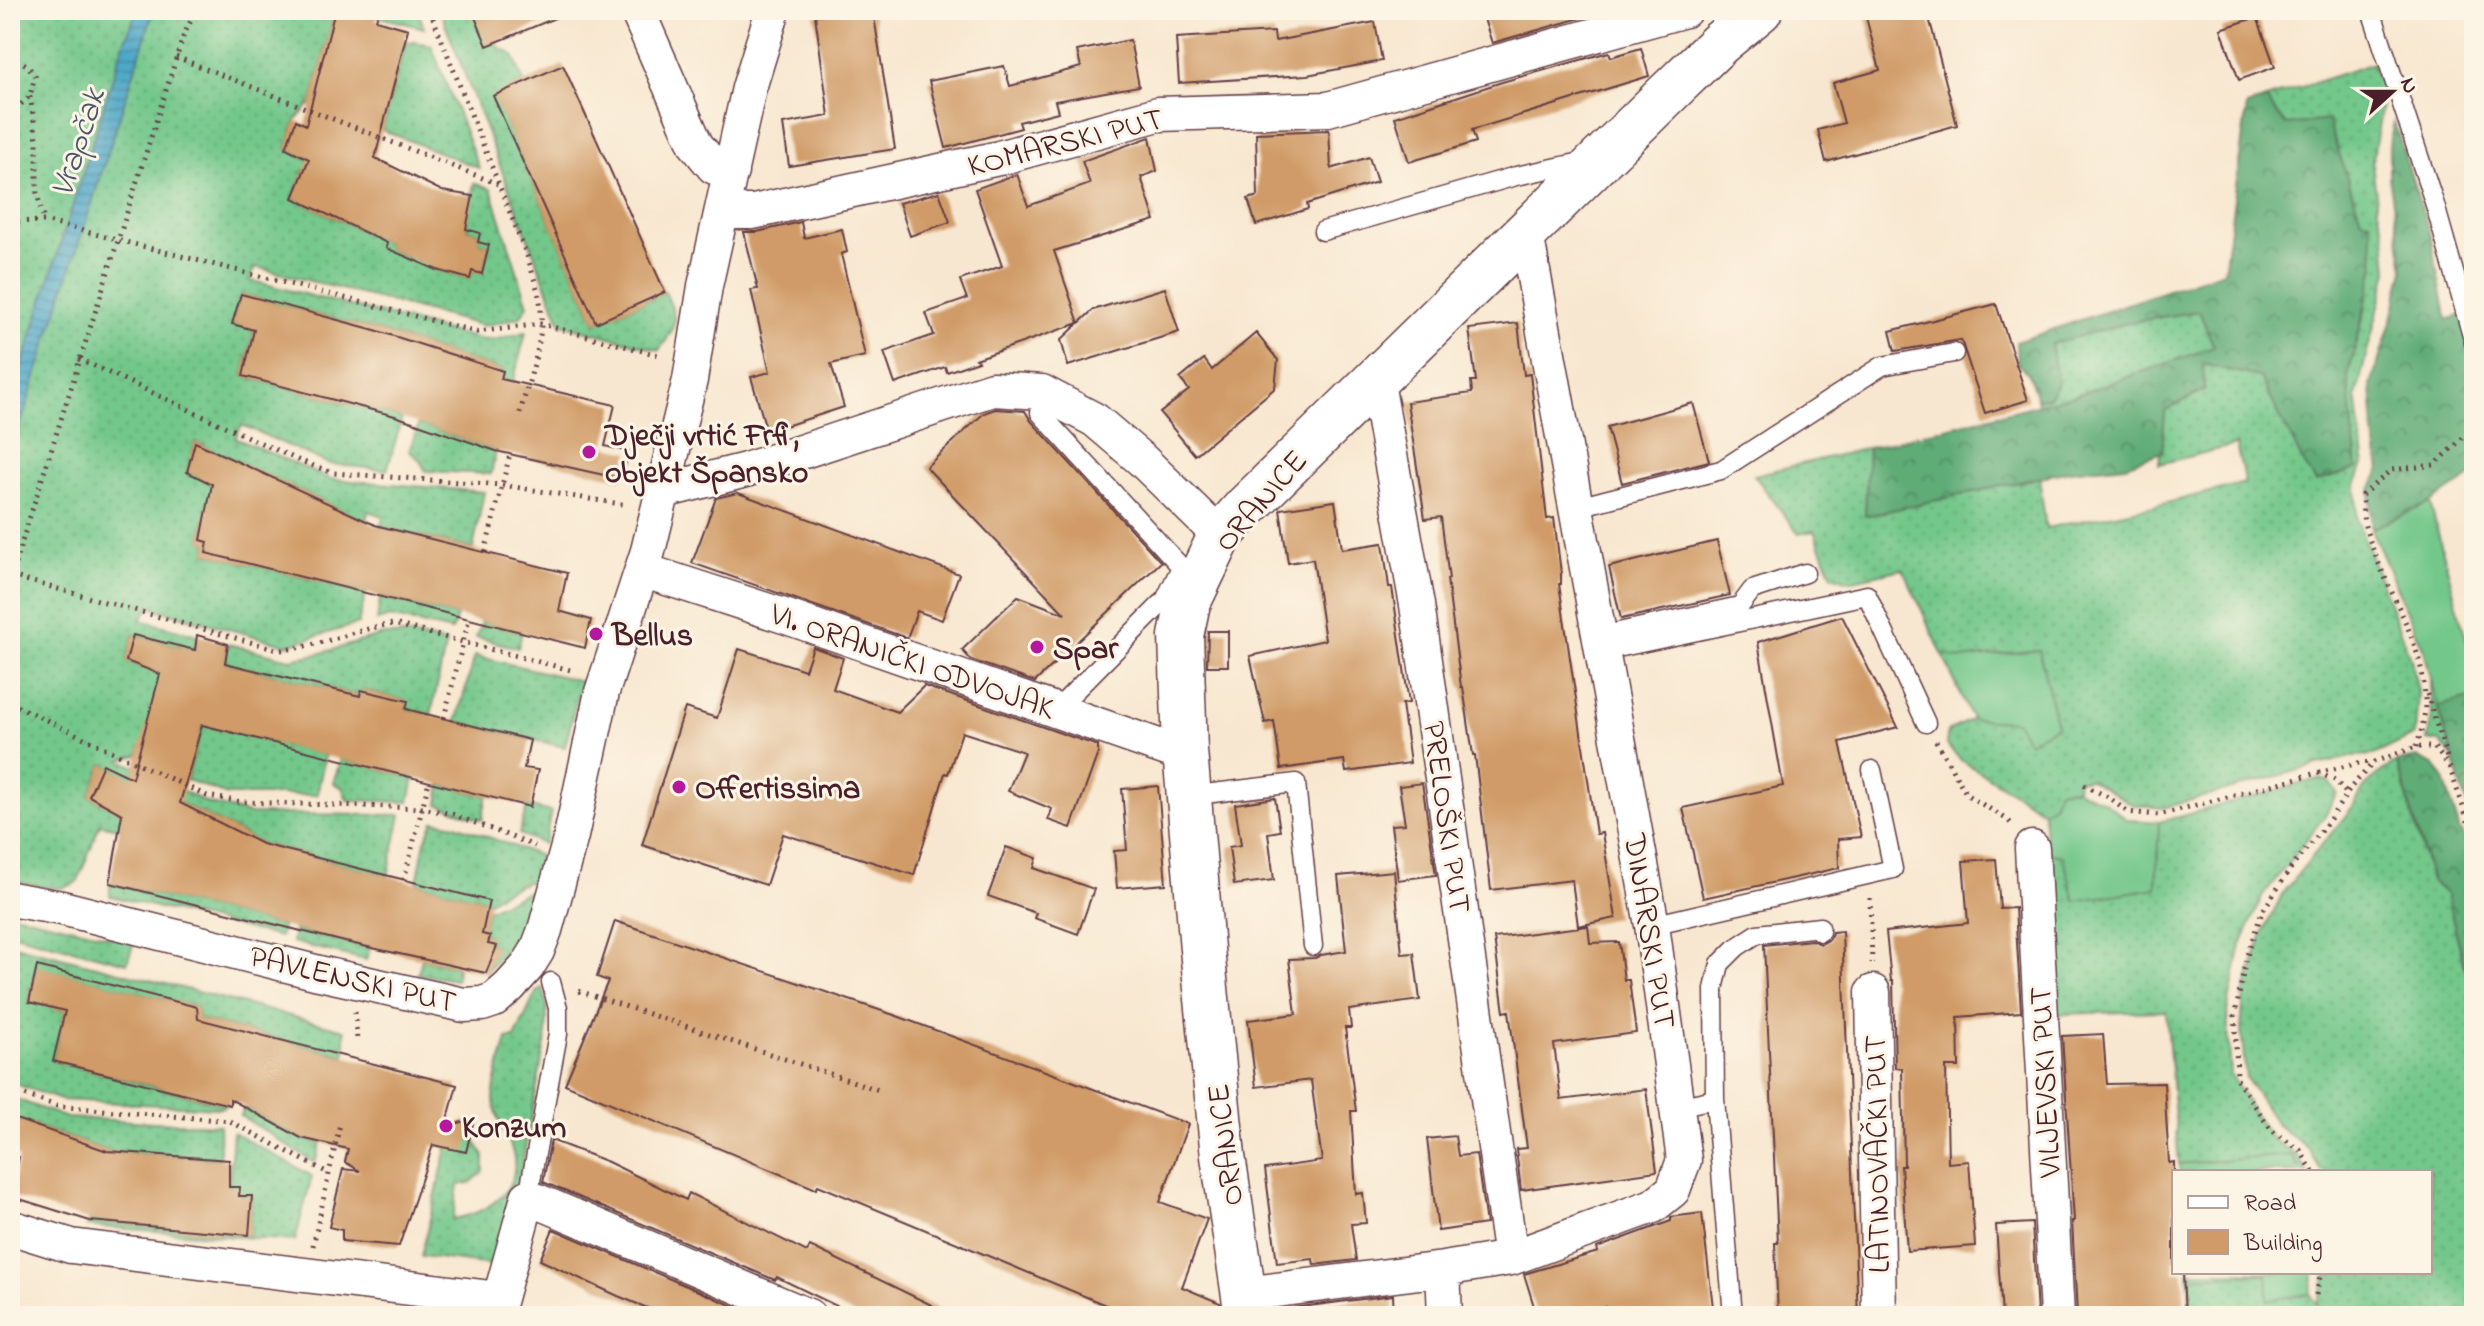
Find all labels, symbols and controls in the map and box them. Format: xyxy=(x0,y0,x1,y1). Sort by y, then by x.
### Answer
north arrow xyxy=(2352,52,2432,132)
text: N xyxy=(2390,73,2425,99)
water label: Vrapčak xyxy=(39,80,121,204)
street label: KOMARSKI PUT xyxy=(963,97,1169,191)
place label: Dječji vrtić Frfi, objekt Špansko xyxy=(603,414,808,498)
street label: ORANICE xyxy=(1205,441,1321,564)
marker: Dječji vrtić Frfi, objekt Špansko xyxy=(580,443,598,461)
street label: VI. ORANIČKI ODVOJAK xyxy=(762,592,1061,734)
place label: Bellus xyxy=(610,614,693,661)
marker: Bellus xyxy=(587,625,605,643)
place label: Spar xyxy=(1053,627,1119,674)
marker: Spar xyxy=(1028,638,1046,656)
street label: PRELOŠKI PUT xyxy=(1408,719,1481,916)
place label: Offertissima xyxy=(695,767,860,814)
marker: Offertissima xyxy=(670,778,688,796)
street label: DINARSKI PUT xyxy=(1609,830,1686,1032)
street label: PAVLENSKI PUT xyxy=(244,935,460,1028)
street label: VILJEVSKI PUT xyxy=(2019,985,2076,1180)
street label: LATINOVAČKI PUT xyxy=(1854,1034,1905,1274)
street label: ORANICE xyxy=(1197,1081,1258,1208)
place label: Konzum xyxy=(462,1106,567,1153)
marker: Konzum xyxy=(437,1117,455,1135)
legend xyxy=(2172,1170,2432,1274)
text: Road xyxy=(2244,1187,2297,1222)
text: Building xyxy=(2243,1227,2323,1262)

